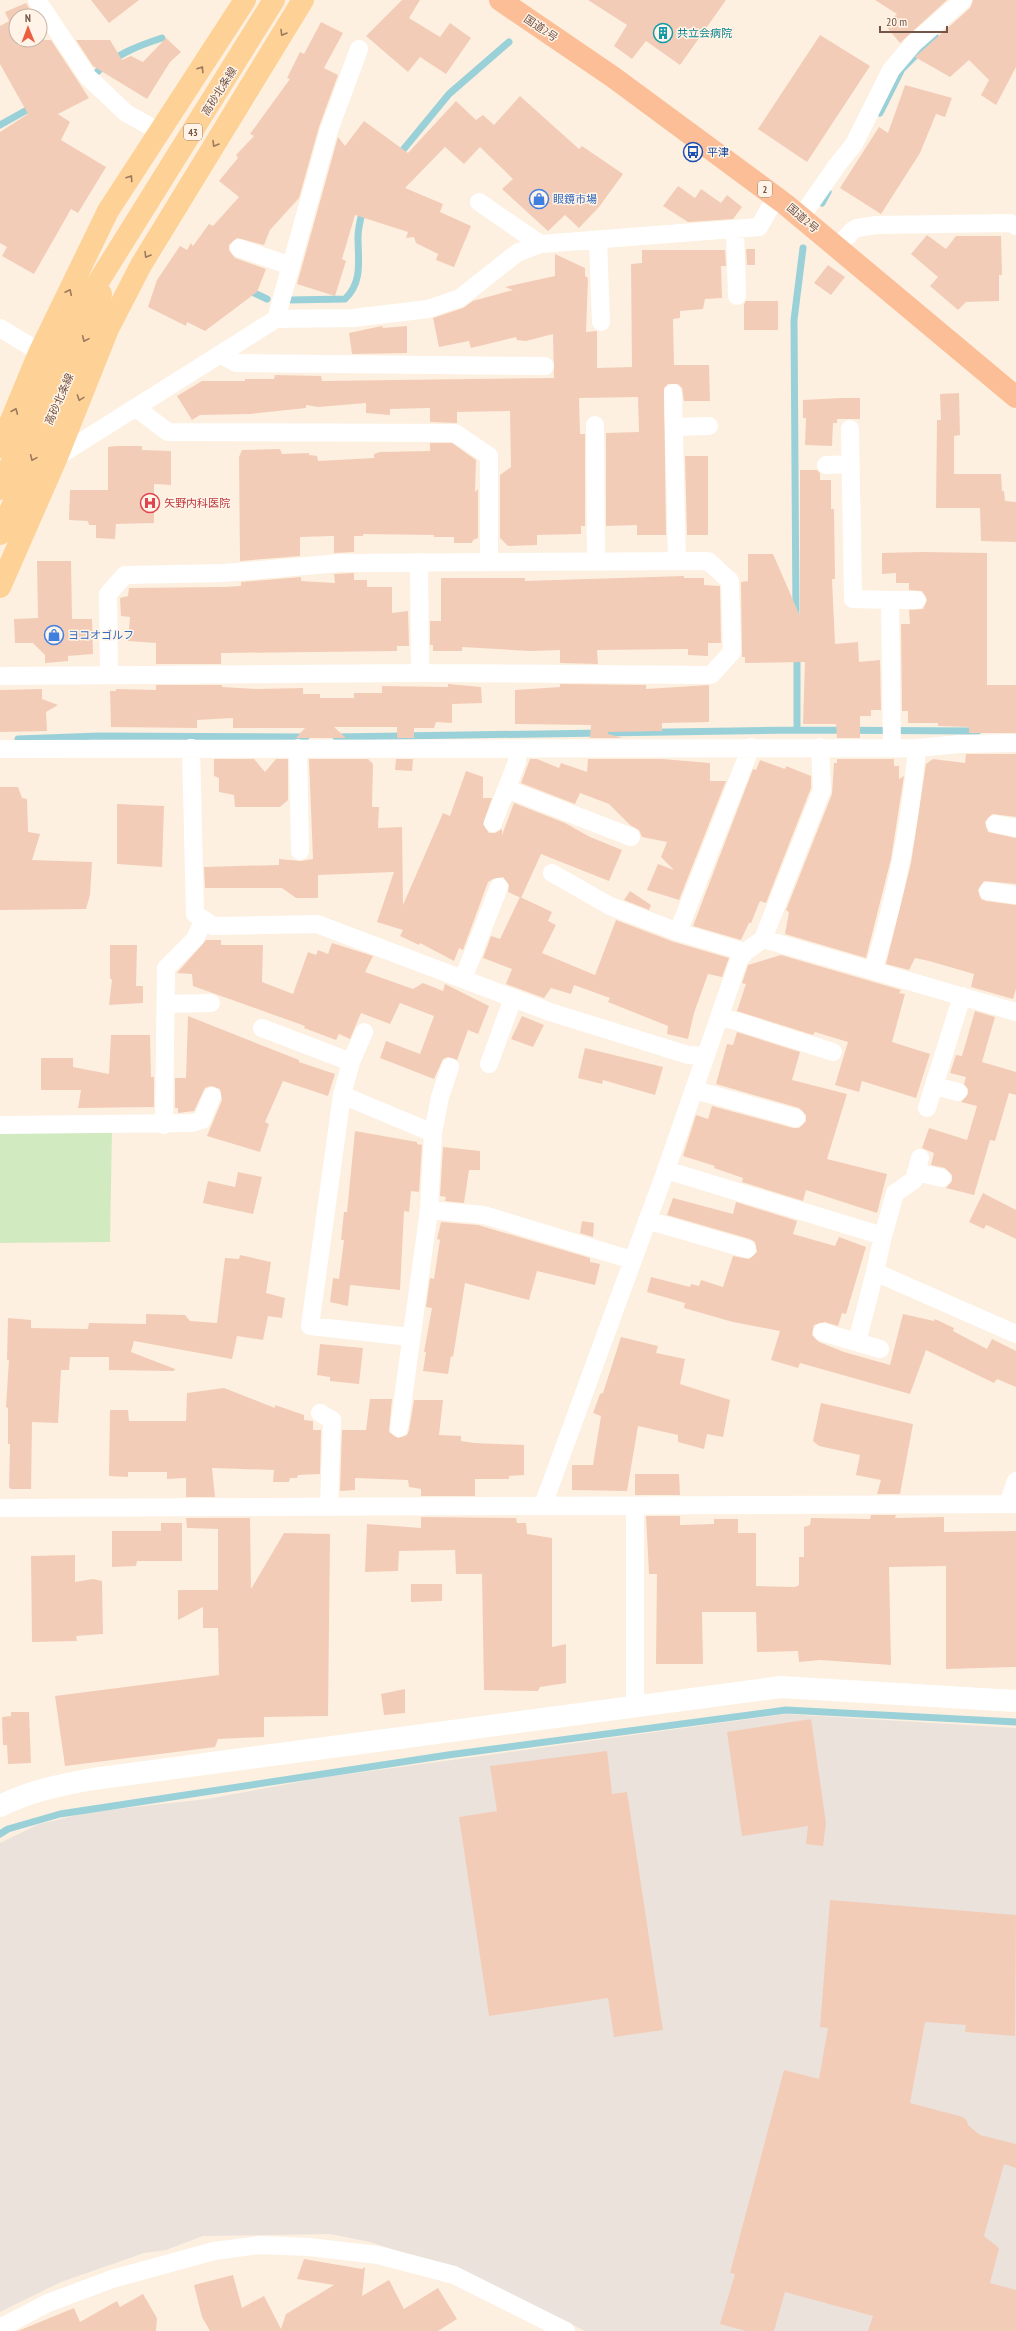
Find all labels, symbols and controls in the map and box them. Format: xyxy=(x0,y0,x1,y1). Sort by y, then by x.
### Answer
north arrow xyxy=(8,8,48,48)
scale bar xyxy=(880,8,947,34)
text: N xyxy=(25,11,31,25)
street label: 国道2号 xyxy=(521,12,561,44)
text: 20 m xyxy=(886,14,907,29)
building icon: 共立会病院 xyxy=(652,22,674,44)
place label: 共立会病院 xyxy=(677,26,732,40)
one-way arrow xyxy=(280,29,288,36)
street label: 高砂北条線 xyxy=(198,64,240,118)
one-way arrow xyxy=(196,66,204,73)
road number: 43 xyxy=(184,124,202,140)
one-way arrow xyxy=(212,140,220,147)
bus stop icon: 平津 xyxy=(682,141,704,163)
place label: 平津 xyxy=(707,145,729,159)
one-way arrow xyxy=(125,175,133,182)
road number: 2 xyxy=(758,181,772,197)
shop icon: 眼鏡市場 xyxy=(528,188,550,210)
place label: 眼鏡市場 xyxy=(553,192,597,206)
street label: 国道2号 xyxy=(784,200,822,236)
one-way arrow xyxy=(145,251,152,258)
one-way arrow xyxy=(64,289,72,297)
one-way arrow xyxy=(82,335,90,343)
street label: 高砂北条線 xyxy=(41,371,77,427)
one-way arrow xyxy=(77,394,85,401)
one-way arrow xyxy=(10,407,18,415)
one-way arrow xyxy=(30,454,38,462)
hospital icon: 矢野内科医院 xyxy=(139,492,161,514)
place label: 矢野内科医院 xyxy=(164,496,230,510)
shop icon: ヨコオゴルフ xyxy=(43,624,65,646)
place label: ヨコオゴルフ xyxy=(68,628,134,642)

